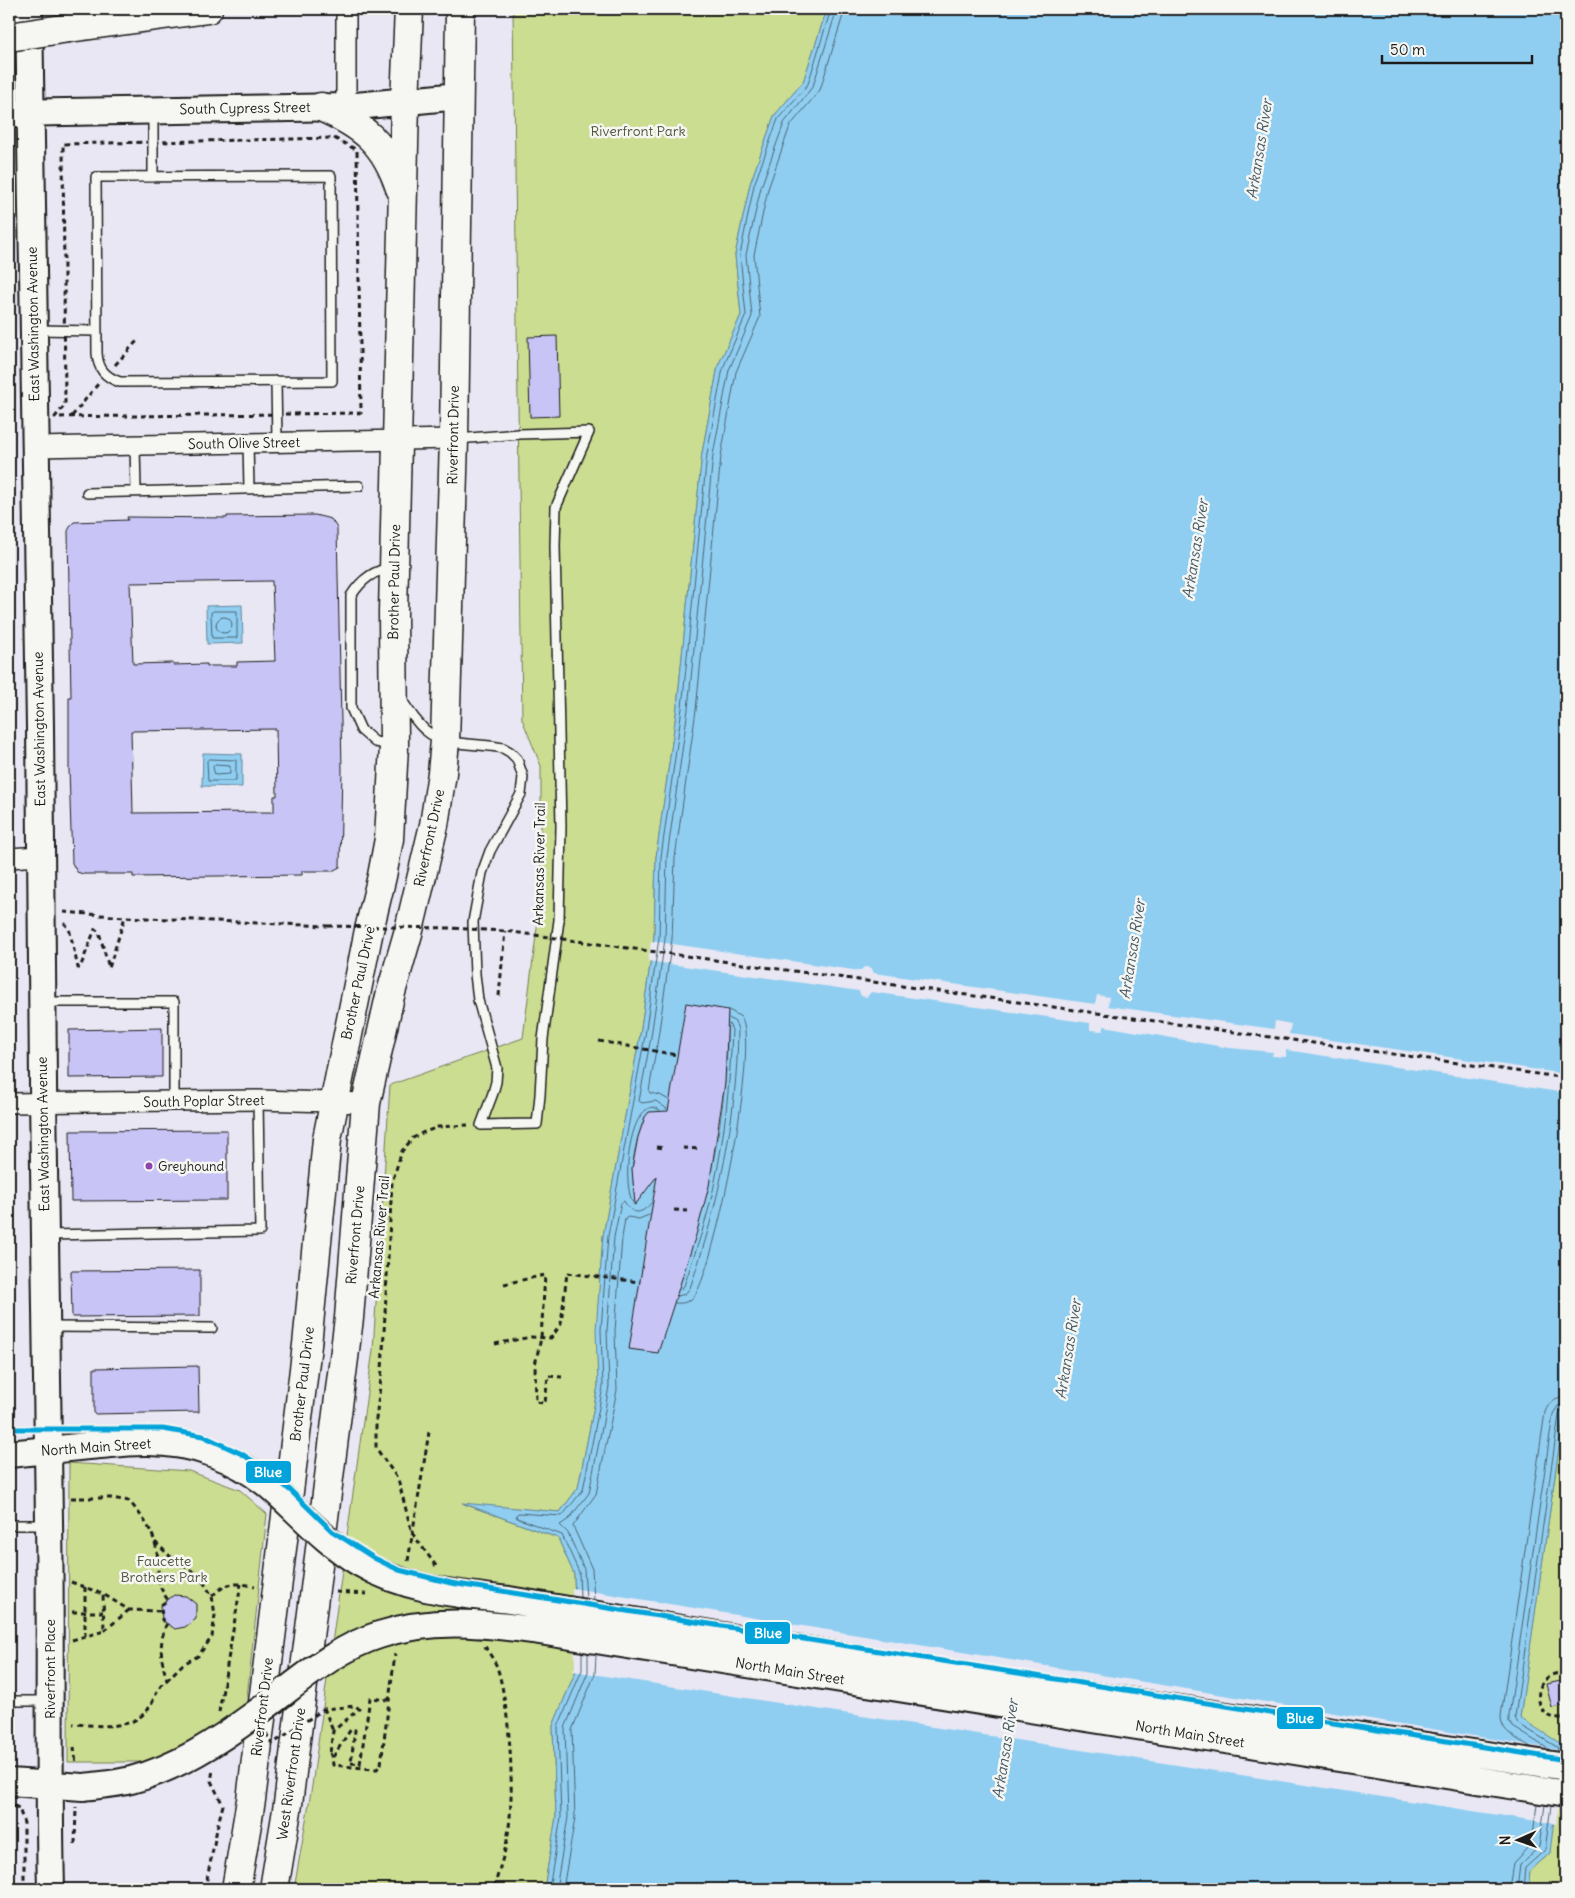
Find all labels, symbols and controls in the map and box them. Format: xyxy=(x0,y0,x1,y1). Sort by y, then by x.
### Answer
scale bar xyxy=(1382,32,1532,64)
text: 50 m xyxy=(1390,40,1425,59)
water label: Arkansas River xyxy=(1242,96,1277,200)
street label: South Cypress Street xyxy=(179,98,311,118)
park label: Riverfront Park xyxy=(590,122,686,140)
street label: East Washington Avenue xyxy=(23,246,43,402)
street label: Riverfront Drive xyxy=(443,385,463,485)
street label: South Olive Street xyxy=(188,433,300,453)
water label: Arkansas River xyxy=(1178,496,1213,600)
street label: Brother Paul Drive xyxy=(384,524,404,640)
street label: East Washington Avenue xyxy=(29,651,49,807)
street label: Riverfront Drive xyxy=(410,788,448,888)
street label: Arkansas River Trail xyxy=(529,802,549,926)
water label: Arkansas River xyxy=(1115,896,1150,1000)
street label: Brother Paul Drive xyxy=(337,925,379,1041)
street label: East Washington Avenue xyxy=(33,1056,53,1212)
street label: South Poplar Street xyxy=(143,1091,265,1111)
place label: Greyhound xyxy=(158,1158,225,1175)
marker: Greyhound xyxy=(144,1161,154,1171)
street label: Arkansas River Trail xyxy=(365,1175,393,1299)
street label: Riverfront Drive xyxy=(342,1185,368,1285)
water label: Arkansas River xyxy=(1051,1296,1086,1400)
street label: Brother Paul Drive xyxy=(286,1325,318,1443)
street label: North Main Street xyxy=(40,1434,152,1460)
line badge: Blue xyxy=(245,1460,292,1484)
text: Blue xyxy=(254,1463,282,1481)
park label: Faucette Brothers Park xyxy=(120,1552,208,1586)
street label: Riverfront Place xyxy=(41,1619,59,1719)
line badge: Blue xyxy=(744,1621,791,1645)
text: Blue xyxy=(754,1624,782,1642)
street label: North Main Street xyxy=(734,1653,846,1689)
street label: Riverfront Drive xyxy=(247,1657,277,1757)
water label: Arkansas River xyxy=(988,1696,1023,1800)
line badge: Blue xyxy=(1276,1706,1324,1730)
street label: West Riverfront Drive xyxy=(273,1707,309,1841)
text: Blue xyxy=(1286,1709,1314,1727)
street label: North Main Street xyxy=(1134,1716,1246,1752)
north arrow xyxy=(1492,1816,1542,1866)
text: N xyxy=(1496,1835,1514,1846)

